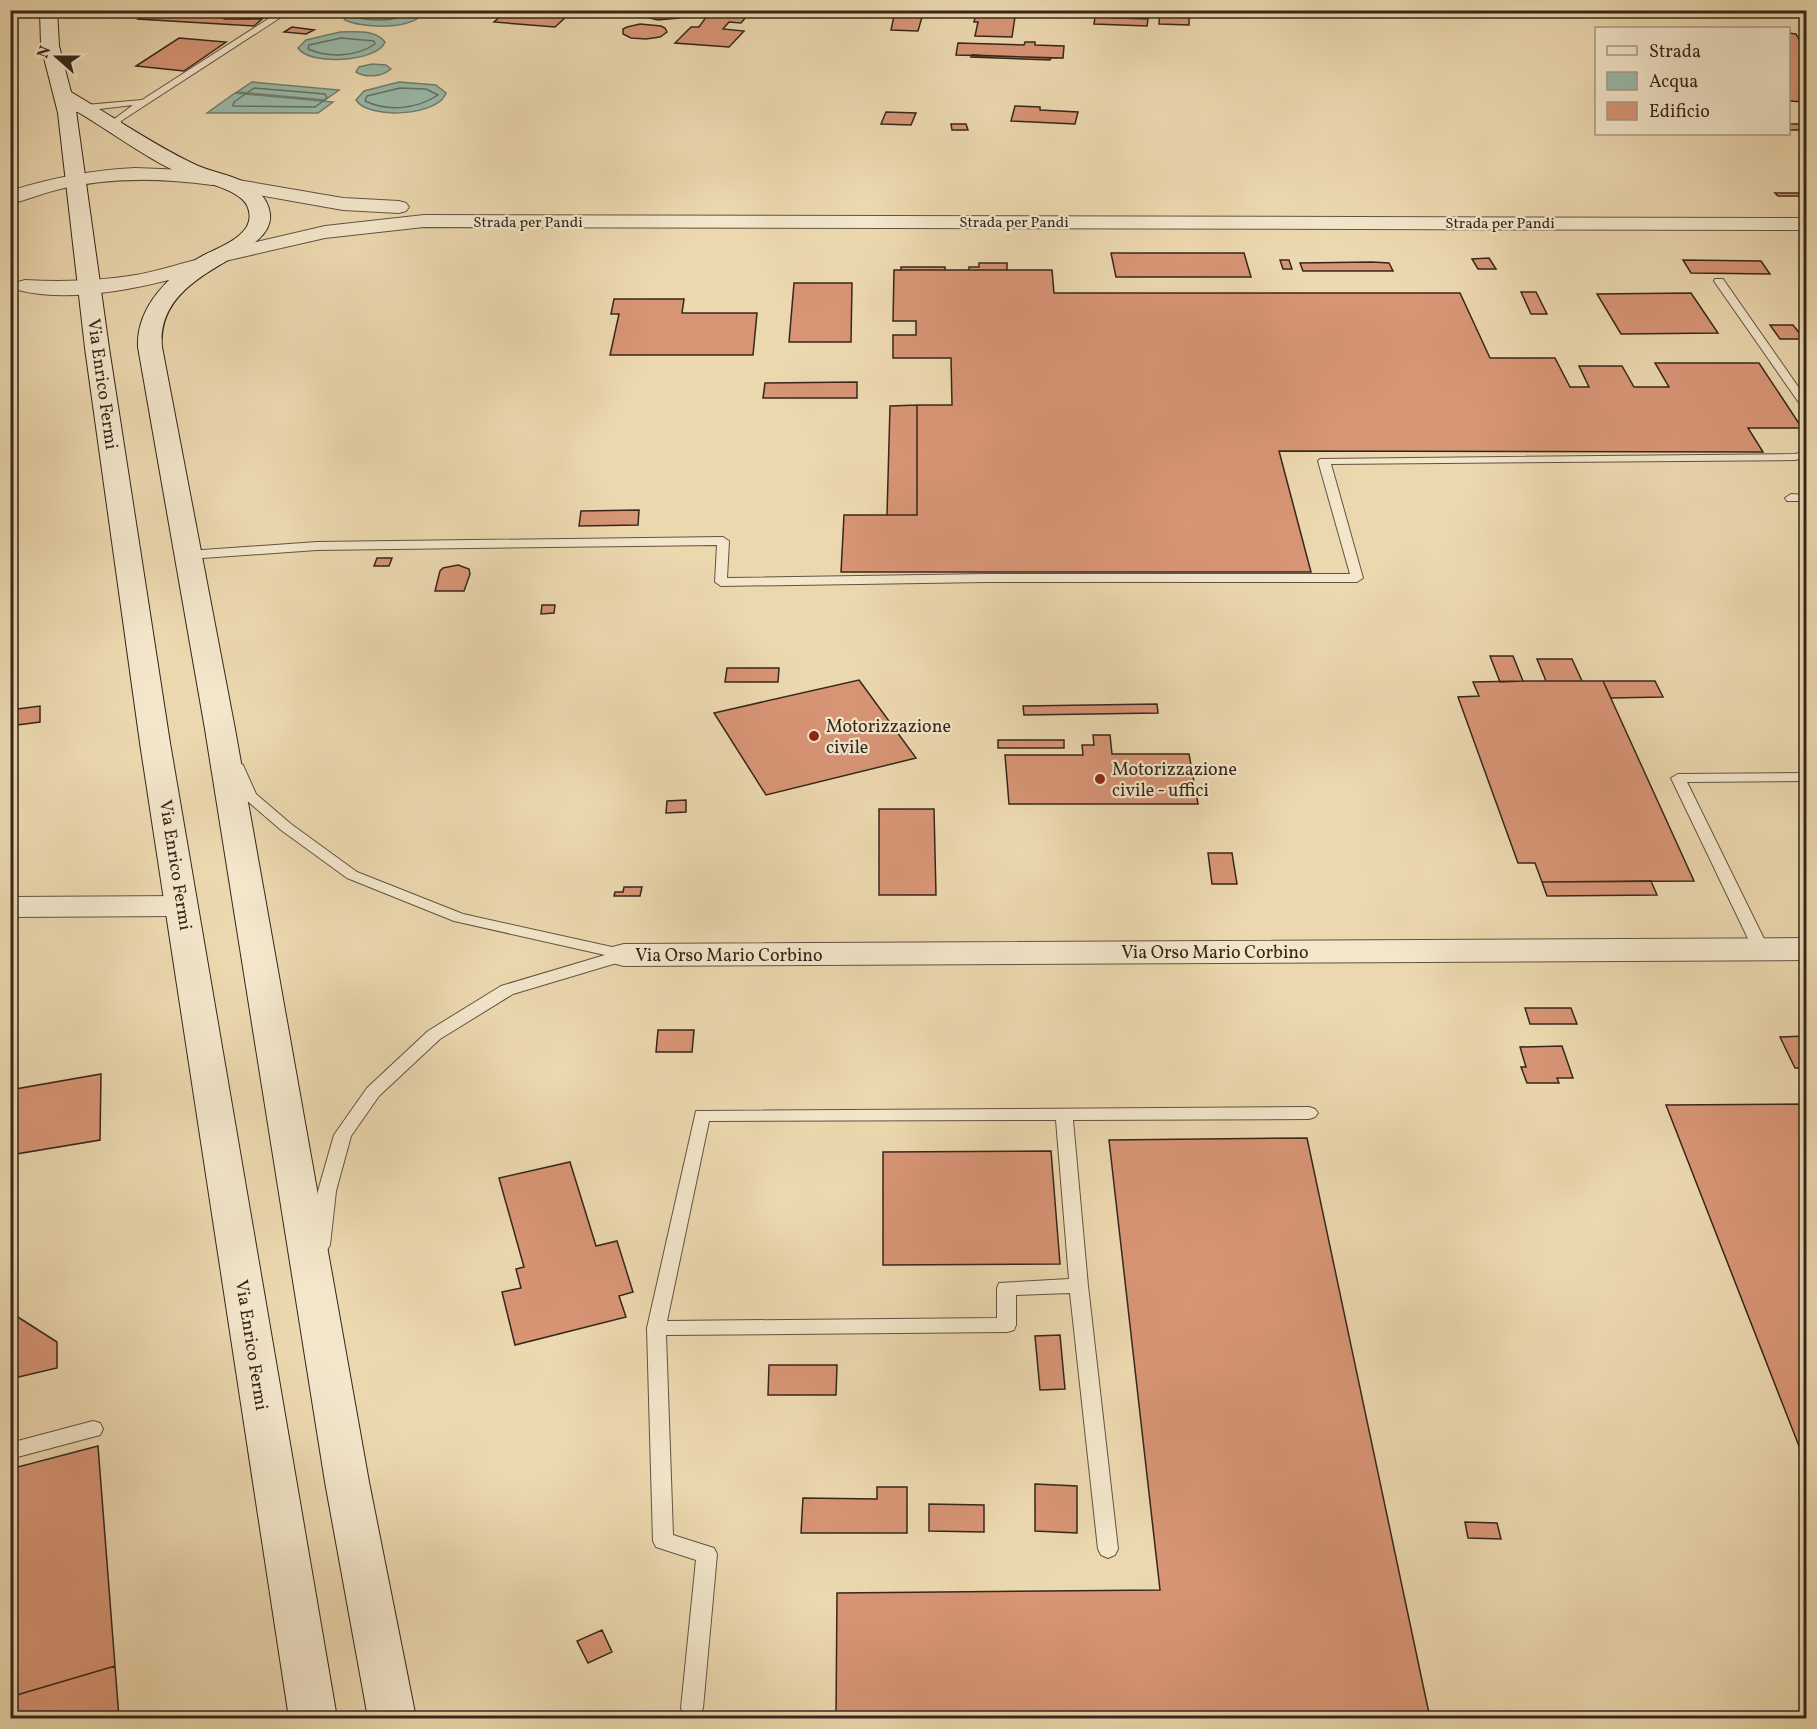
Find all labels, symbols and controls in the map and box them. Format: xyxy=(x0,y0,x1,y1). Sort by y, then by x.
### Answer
north arrow xyxy=(27,27,87,87)
legend xyxy=(1595,27,1790,135)
text: Strada xyxy=(1649,40,1701,65)
text: N xyxy=(33,43,57,62)
text: Acqua xyxy=(1649,70,1698,95)
text: Edificio xyxy=(1649,100,1710,125)
street label: Strada per Pandi xyxy=(473,213,583,234)
street label: Strada per Pandi xyxy=(959,213,1069,234)
street label: Strada per Pandi xyxy=(1445,214,1555,235)
street label: Via Enrico Fermi xyxy=(80,317,123,451)
place label: Motorizzazione civile xyxy=(826,715,951,761)
marker: Motorizzazione civile xyxy=(807,729,821,743)
place label: Motorizzazione civile - uffici xyxy=(1112,758,1237,804)
marker: Motorizzazione civile - uffici xyxy=(1093,772,1107,786)
street label: Via Enrico Fermi xyxy=(152,798,197,932)
street label: Via Orso Mario Corbino xyxy=(1121,941,1309,966)
street label: Via Orso Mario Corbino xyxy=(635,944,823,969)
street label: Via Enrico Fermi xyxy=(228,1278,273,1412)

